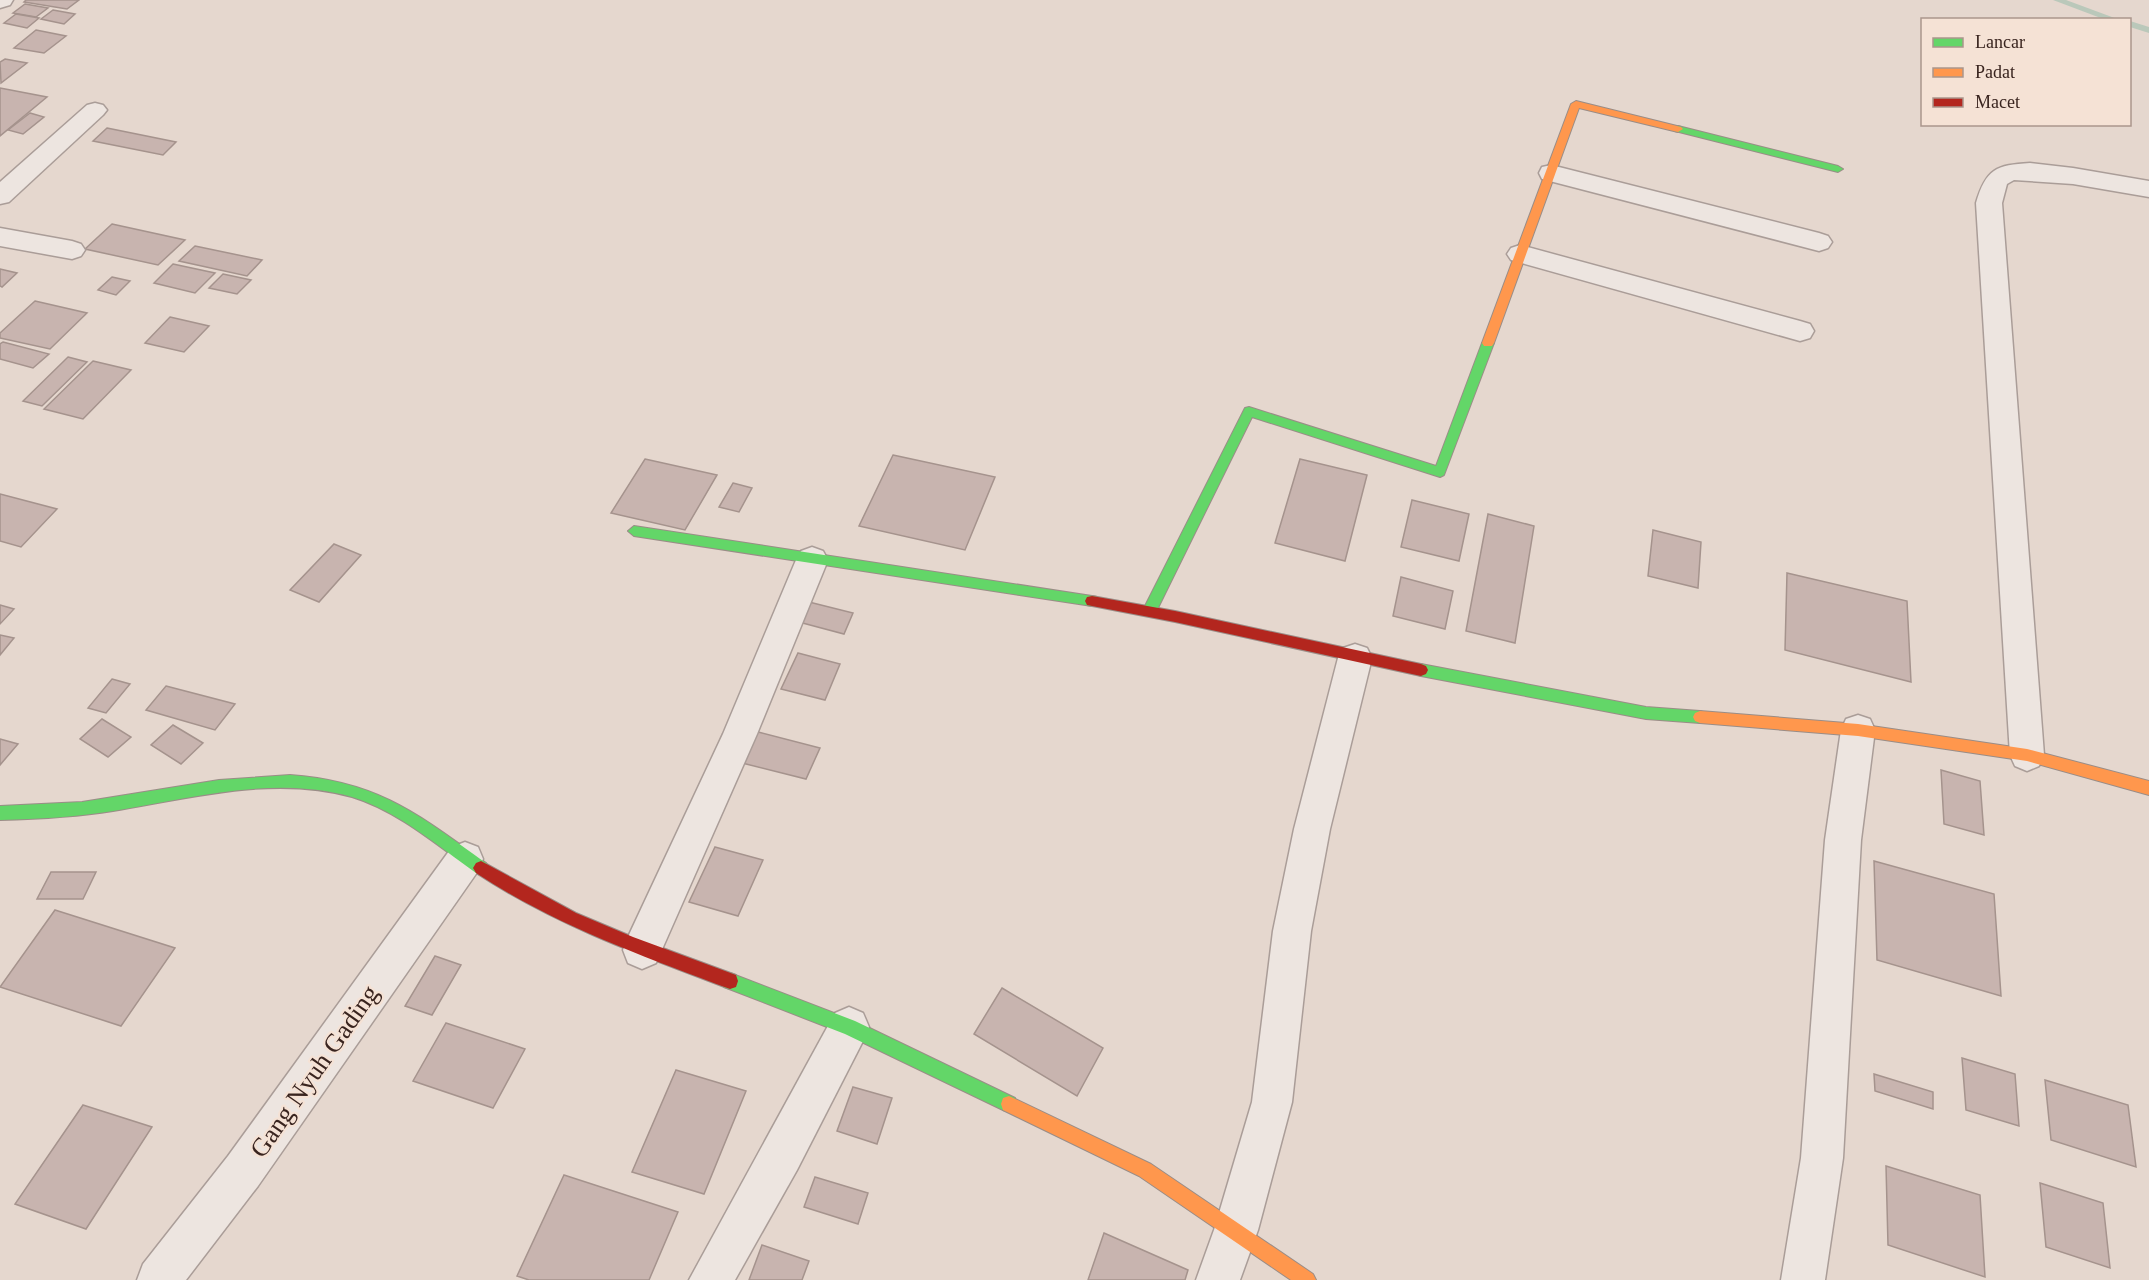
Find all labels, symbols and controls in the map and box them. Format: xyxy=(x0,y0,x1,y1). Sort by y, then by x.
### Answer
legend xyxy=(1921,18,2131,126)
text: Lancar xyxy=(1975,32,2025,52)
text: Padat xyxy=(1975,62,2015,82)
text: Macet xyxy=(1975,92,2020,112)
street label: Gang Nyuh Gading xyxy=(244,980,385,1163)

